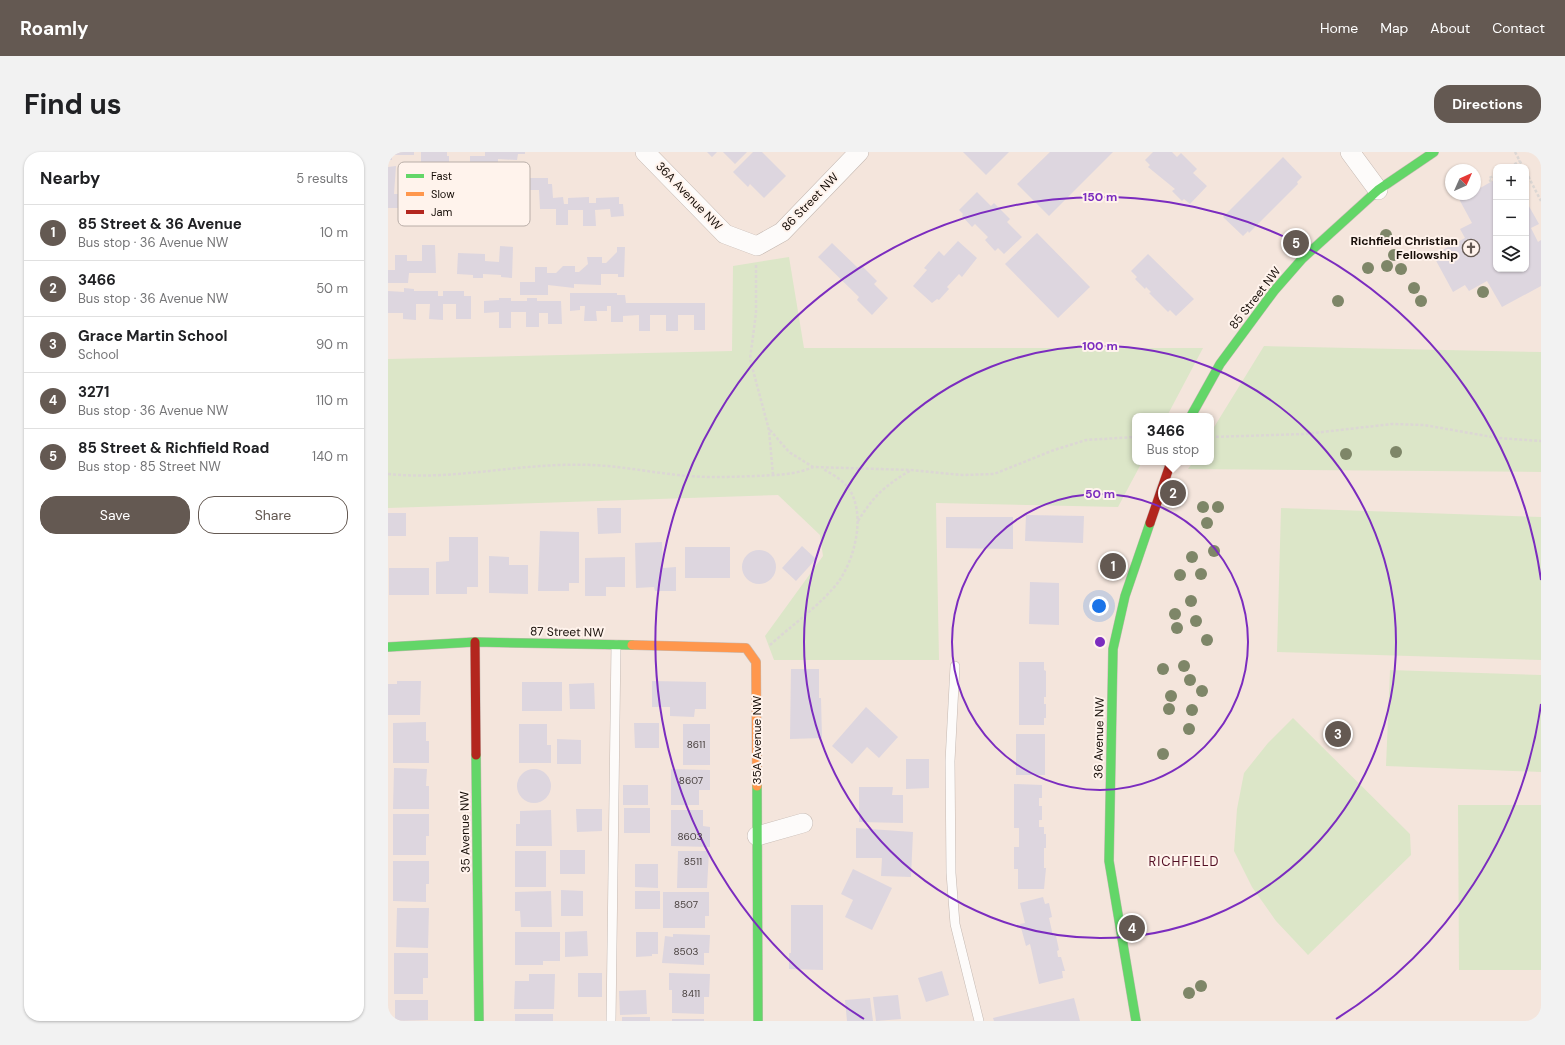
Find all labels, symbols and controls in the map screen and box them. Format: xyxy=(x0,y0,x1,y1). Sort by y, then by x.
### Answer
text: Roamly xyxy=(20,16,89,41)
text: Home xyxy=(1320,19,1358,37)
text: Map xyxy=(1380,19,1408,37)
text: About xyxy=(1430,19,1470,37)
text: Contact xyxy=(1492,19,1545,37)
button: Directions xyxy=(1434,85,1541,123)
text: Find us xyxy=(24,86,122,123)
street label: 36A Avenue NW xyxy=(652,158,726,234)
legend xyxy=(398,162,530,226)
north arrow xyxy=(1445,164,1481,200)
map controls xyxy=(1493,164,1529,272)
button: + xyxy=(1493,164,1529,200)
text: Nearby xyxy=(40,167,100,189)
text: Fast xyxy=(431,169,452,183)
street label: 86 Street NW xyxy=(778,169,842,235)
text: 5 results xyxy=(296,170,348,187)
text: Slow xyxy=(431,187,455,201)
text: 150 m xyxy=(1083,189,1117,205)
button: − xyxy=(1493,200,1529,236)
text: Jam xyxy=(431,205,452,219)
text: 85 Street & 36 Avenue xyxy=(78,214,242,234)
text: 1 xyxy=(51,224,55,241)
text: 10 m xyxy=(320,224,348,241)
pin: 5 xyxy=(1283,228,1309,258)
place label: Richfield Christian Fellowship xyxy=(1350,233,1458,263)
text: Bus stop · 36 Avenue NW xyxy=(78,234,228,251)
button: layers xyxy=(1493,236,1529,272)
church icon: Richfield Christian Fellowship xyxy=(1461,238,1481,258)
street label: 85 Street NW xyxy=(1226,263,1285,332)
text: 3466 xyxy=(78,270,116,290)
text: 2 xyxy=(49,280,57,297)
text: 50 m xyxy=(316,280,348,297)
text: Bus stop · 36 Avenue NW xyxy=(78,290,228,307)
text: Grace Martin School xyxy=(78,326,228,346)
text: 3 xyxy=(49,336,57,353)
text: 90 m xyxy=(316,336,348,353)
text: 100 m xyxy=(1082,338,1118,354)
text: School xyxy=(78,346,119,363)
text: 3271 xyxy=(78,382,109,402)
text: 4 xyxy=(49,392,57,409)
text: 110 m xyxy=(316,392,348,409)
text: Bus stop · 36 Avenue NW xyxy=(78,402,228,419)
popup xyxy=(1132,413,1214,465)
text: 3466 xyxy=(1147,421,1185,441)
text: 85 Street & Richfield Road xyxy=(78,438,269,458)
text: Bus stop xyxy=(1147,441,1199,458)
text: 5 xyxy=(49,448,57,465)
text: 140 m xyxy=(312,448,348,465)
text: Bus stop · 85 Street NW xyxy=(78,458,221,475)
pin: 2 xyxy=(1160,478,1186,508)
text: 50 m xyxy=(1085,486,1115,502)
button: Save xyxy=(40,496,190,534)
button: Share xyxy=(198,496,348,534)
pin: 1 xyxy=(1100,551,1126,581)
your location xyxy=(1089,596,1109,616)
street label: 87 Street NW xyxy=(530,623,604,641)
centre of rings xyxy=(1093,635,1107,649)
street label: 35A Avenue NW xyxy=(749,695,765,784)
street label: 36 Avenue NW xyxy=(1090,697,1108,779)
pin: 3 xyxy=(1325,719,1351,749)
house number: 8611 xyxy=(687,738,705,751)
house number: 8607 xyxy=(679,774,703,787)
street label: 35 Avenue NW xyxy=(456,791,474,873)
house number: 8603 xyxy=(677,830,703,843)
district label: RICHFIELD xyxy=(1148,853,1220,870)
house number: 8511 xyxy=(684,855,702,868)
house number: 8507 xyxy=(674,898,698,911)
pin: 4 xyxy=(1119,913,1145,943)
house number: 8503 xyxy=(674,945,699,958)
house number: 8411 xyxy=(682,987,700,1000)

